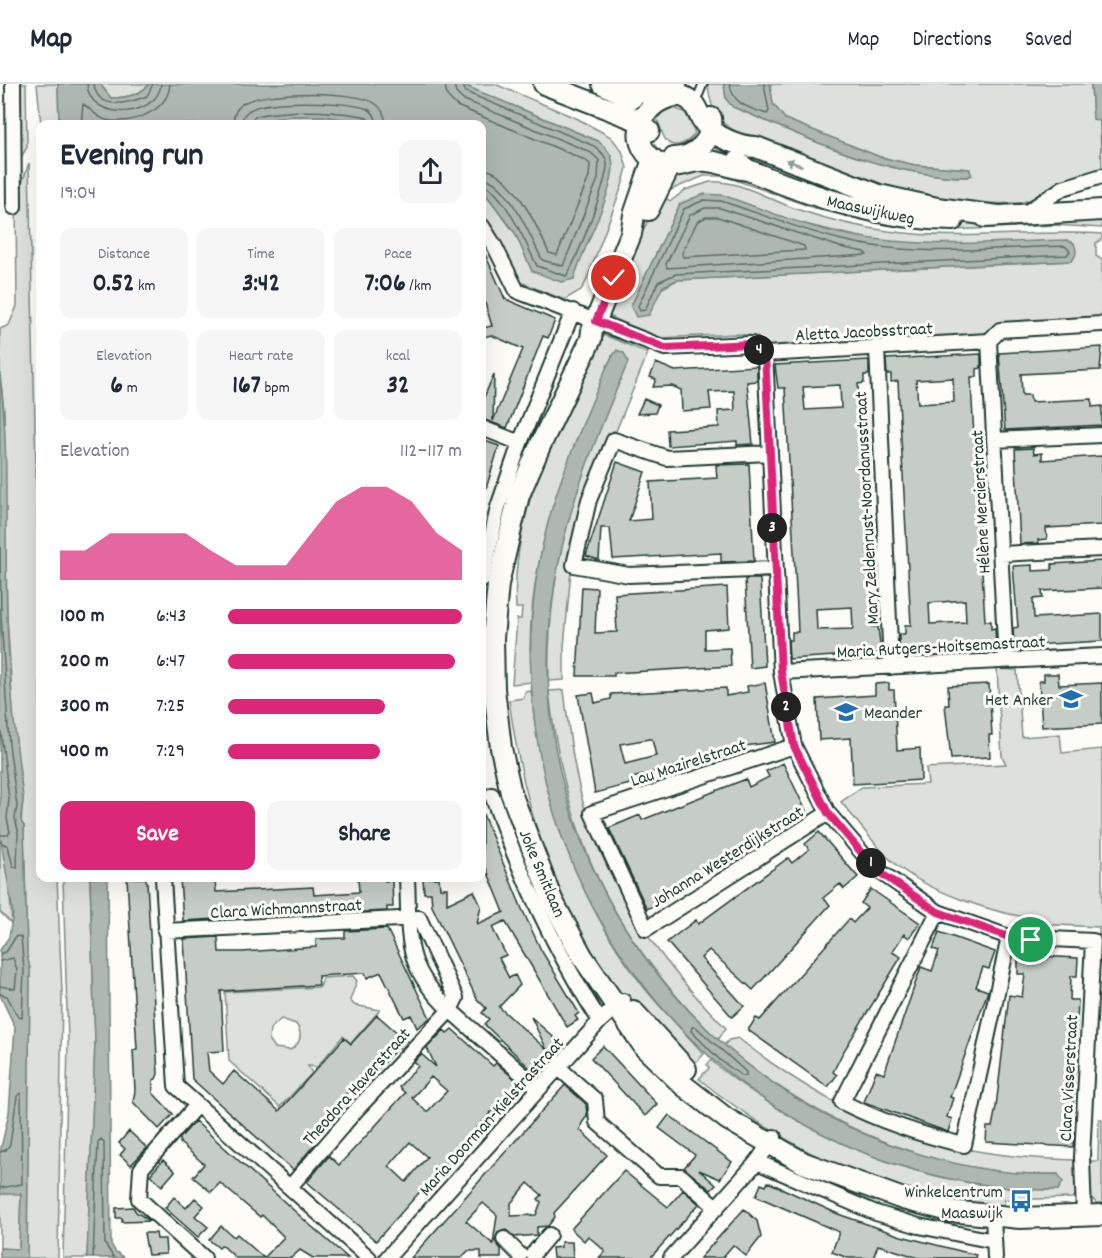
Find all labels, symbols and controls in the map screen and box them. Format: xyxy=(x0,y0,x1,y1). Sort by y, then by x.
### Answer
text: Map xyxy=(30,21,72,61)
text: Map xyxy=(848,26,879,56)
text: Directions xyxy=(912,26,992,56)
text: Saved xyxy=(1025,26,1072,56)
text: Evening run xyxy=(60,134,204,181)
button: share xyxy=(399,140,462,203)
one-way arrow xyxy=(785,158,803,167)
text: 19:04 xyxy=(60,180,96,208)
street label: Maaswijkweg xyxy=(824,190,917,233)
text: Distance xyxy=(98,243,150,266)
text: Time xyxy=(247,243,275,266)
text: Pace xyxy=(384,243,412,266)
pin xyxy=(588,252,639,303)
icon: check xyxy=(597,261,630,294)
text: 0.52 xyxy=(92,266,134,303)
text: 3:42 xyxy=(242,266,280,303)
text: 7:06 xyxy=(365,266,406,303)
text: km xyxy=(134,275,156,298)
text: /km xyxy=(406,275,431,298)
street label: Aletta Jacobsstraat xyxy=(795,317,934,350)
pin: 4 xyxy=(744,335,774,365)
text: 4 xyxy=(756,338,762,361)
text: Elevation xyxy=(96,345,152,368)
text: Heart rate xyxy=(229,345,293,368)
text: kcal xyxy=(386,345,410,368)
text: 6 xyxy=(110,368,123,405)
text: 167 xyxy=(232,368,261,405)
text: 32 xyxy=(387,368,409,405)
text: m xyxy=(123,377,138,400)
text: bpm xyxy=(261,377,290,400)
street label: Mary Zeldenrust-Noordanusstraat xyxy=(850,390,887,625)
street label: Hélène Mercierstraat xyxy=(966,429,999,574)
text: Elevation xyxy=(60,438,130,466)
text: 112–117 m xyxy=(400,438,462,466)
pin: 3 xyxy=(757,513,787,543)
text: 3 xyxy=(768,516,776,539)
text: 100 m xyxy=(60,603,105,631)
text: 6:43 xyxy=(156,603,186,631)
street label: Maria Rutgers-Hoitsemastraat xyxy=(836,631,1046,666)
text: 200 m xyxy=(60,648,109,676)
text: 6:47 xyxy=(156,648,185,676)
school or university icon: Het Anker xyxy=(1058,686,1084,712)
place label: Het Anker xyxy=(985,689,1053,714)
pin: 2 xyxy=(771,692,801,722)
text: 300 m xyxy=(60,693,109,721)
text: 7:25 xyxy=(156,693,185,721)
text: 2 xyxy=(783,695,790,718)
school or university icon: Meander xyxy=(833,699,859,725)
place label: Meander xyxy=(864,702,923,727)
street label: Lau Mazirelstraat xyxy=(628,734,750,795)
text: 400 m xyxy=(60,738,108,766)
text: 7:29 xyxy=(156,738,185,766)
button: Save xyxy=(60,801,255,870)
button: Share xyxy=(267,801,462,870)
street label: Johanna Westerdijkstraat xyxy=(647,801,810,915)
street label: Joke Smitlaan xyxy=(511,826,571,922)
pin: 1 xyxy=(856,848,886,878)
text: 1 xyxy=(869,851,873,874)
street label: Clara Wichmannstraat xyxy=(210,894,363,927)
pin xyxy=(1005,914,1056,965)
icon: arrive xyxy=(1014,923,1047,956)
street label: Clara Visserstraat xyxy=(1055,1014,1086,1142)
street label: Theodora Haverstraat xyxy=(298,1023,418,1152)
street label: Maria Doorman-Kielstrastraat xyxy=(415,1032,571,1203)
place label: Winkelcentrum Maaswijk xyxy=(905,1181,1003,1227)
bus stop icon: Winkelcentrum Maaswijk xyxy=(1008,1188,1034,1214)

